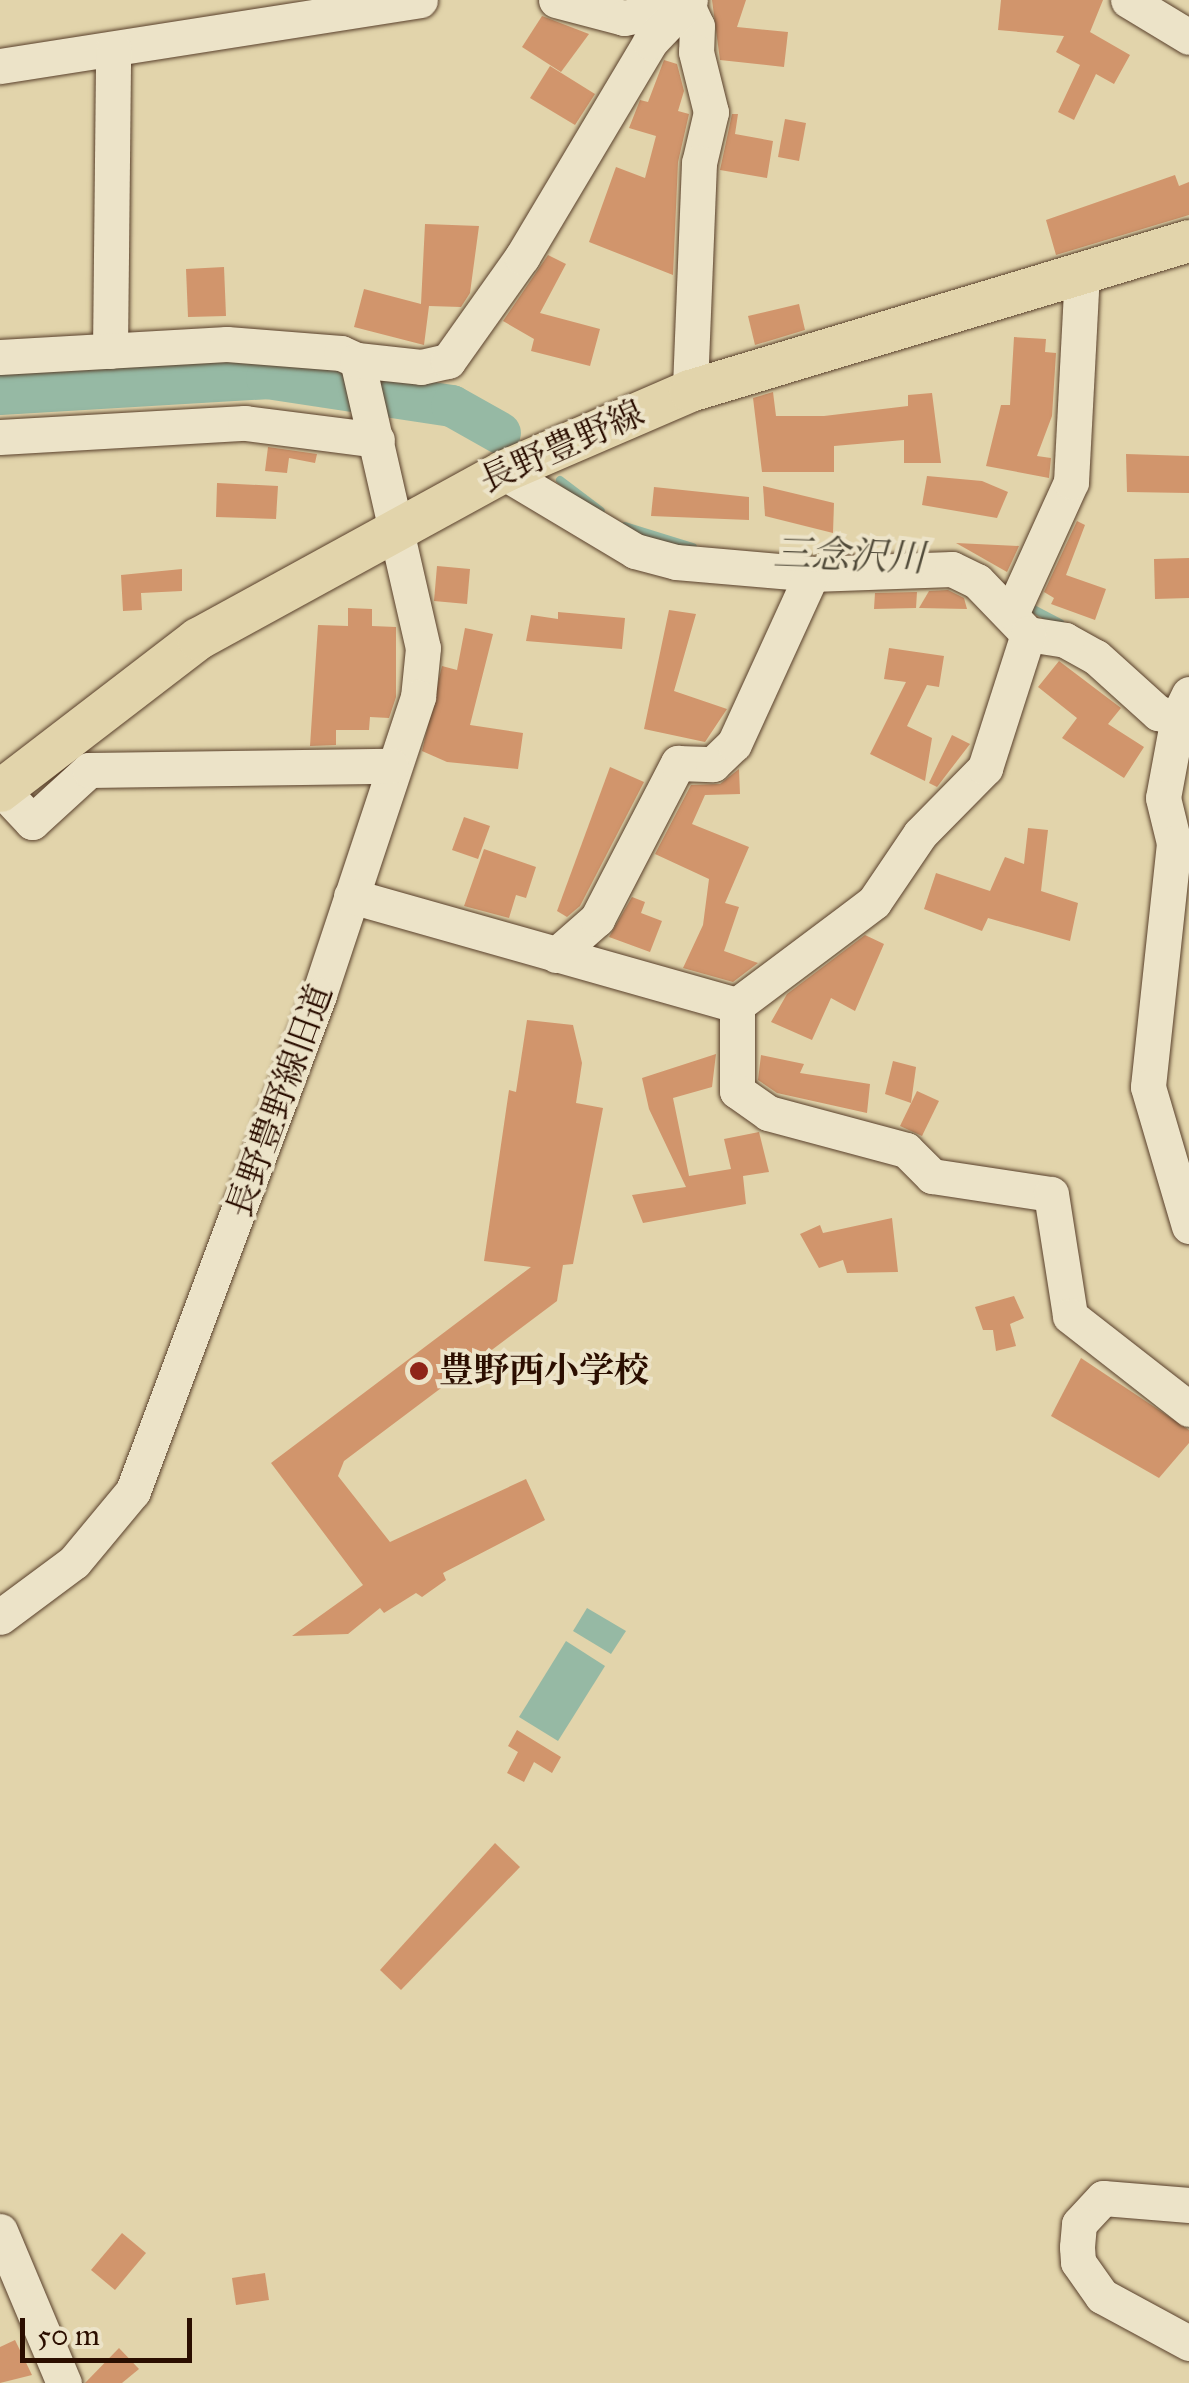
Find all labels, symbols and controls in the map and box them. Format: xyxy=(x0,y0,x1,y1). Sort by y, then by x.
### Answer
street label: 長野豊野線 xyxy=(474,392,650,502)
water label: 三念沢川 xyxy=(772,531,926,581)
street label: 長野豊野線旧道 xyxy=(218,979,342,1223)
place label: 豊野西小学校 xyxy=(439,1350,649,1392)
marker: 豊野西小学校 xyxy=(408,1360,430,1382)
scale bar xyxy=(25,2298,198,2360)
text: 50 m xyxy=(37,2317,100,2353)

